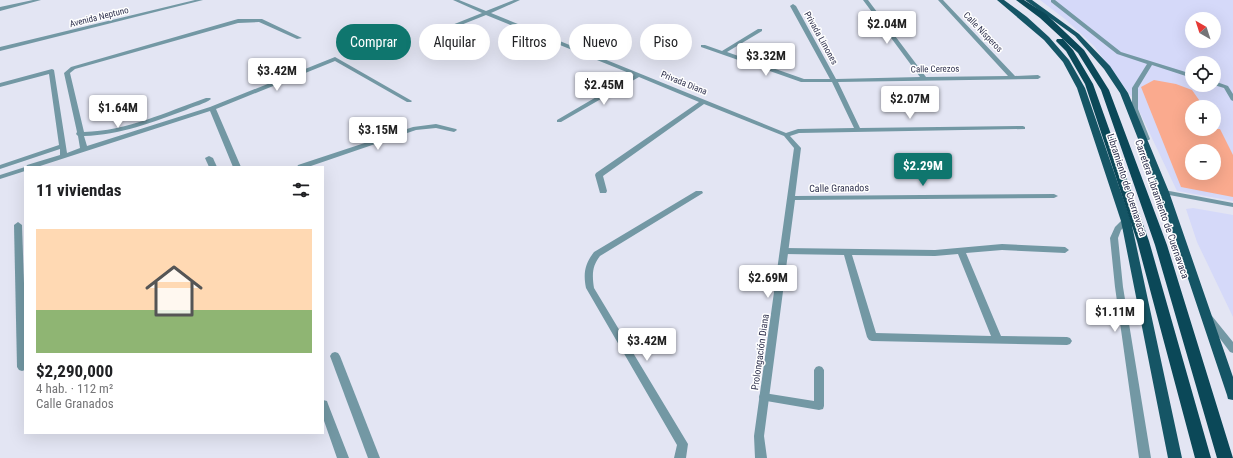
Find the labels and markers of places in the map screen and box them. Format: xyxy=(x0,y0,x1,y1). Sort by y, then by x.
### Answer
pin: $2.04M xyxy=(854,11,920,45)
pin: $3.32M xyxy=(733,43,799,77)
pin: $3.42M xyxy=(244,58,310,92)
pin: $2.45M xyxy=(571,72,637,106)
pin: $2.07M xyxy=(877,86,943,120)
pin: $1.64M xyxy=(85,95,151,129)
pin: $3.15M xyxy=(345,117,411,151)
pin: $2.29M xyxy=(890,153,956,187)
pin: $2.69M xyxy=(735,265,801,299)
pin: $1.11M xyxy=(1082,299,1148,333)
pin: $3.42M xyxy=(614,328,680,362)

